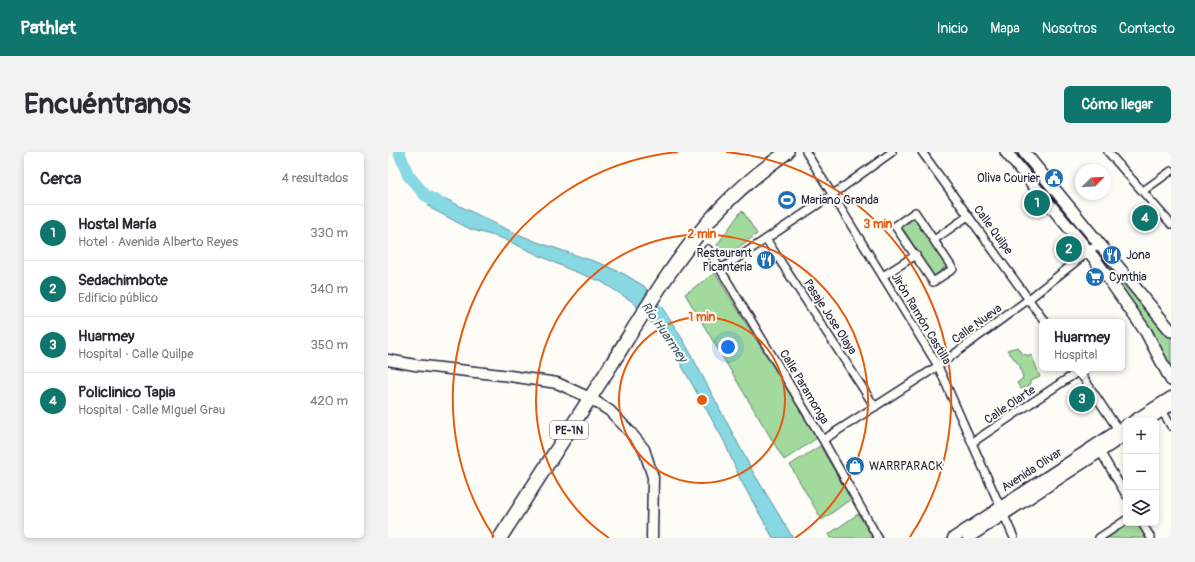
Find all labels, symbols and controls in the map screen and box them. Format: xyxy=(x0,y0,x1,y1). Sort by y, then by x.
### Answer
text: Pathlet xyxy=(20,16,76,40)
text: Inicio xyxy=(937,20,968,37)
text: Mapa xyxy=(990,20,1020,37)
text: Nosotros xyxy=(1042,20,1097,37)
text: Contacto xyxy=(1119,20,1175,37)
button: Cómo llegar xyxy=(1064,86,1171,123)
text: Encuéntranos xyxy=(24,87,191,122)
north arrow xyxy=(1075,164,1111,200)
public building icon: Oliva Courier xyxy=(1043,167,1065,189)
text: Cerca xyxy=(40,168,81,189)
text: 4 resultados xyxy=(281,170,348,186)
place label: Oliva Courier xyxy=(977,171,1041,186)
pin: 1 xyxy=(1024,188,1050,218)
sports icon: Mariano Granda xyxy=(776,189,798,211)
place label: Mariano Granda xyxy=(801,193,879,208)
street label: Calle Quilpe xyxy=(970,202,1016,258)
pin: 4 xyxy=(1132,203,1158,233)
text: Hostal María xyxy=(78,215,156,234)
text: 3 min xyxy=(864,217,893,232)
text: 1 xyxy=(50,225,56,241)
text: 330 m xyxy=(310,225,348,241)
text: 2 min xyxy=(688,227,717,242)
text: Hotel · Avenida Alberto Reyes xyxy=(78,234,238,250)
pin: 2 xyxy=(1056,234,1082,264)
restaurant icon: Jona xyxy=(1101,244,1123,266)
place label: Restaurant Picanteria xyxy=(697,246,752,275)
place label: Jona xyxy=(1126,248,1151,263)
restaurant icon: Restaurant Picanteria xyxy=(755,249,777,271)
supermarket icon: Cynthia xyxy=(1084,266,1106,288)
place label: Cynthia xyxy=(1109,270,1147,285)
text: Sedachimbote xyxy=(78,271,168,290)
street label: Jirón Ramón Castilla xyxy=(888,271,954,368)
street label: Pasaje Jose Olaya xyxy=(800,277,860,358)
text: 2 xyxy=(49,281,57,297)
text: 340 m xyxy=(310,281,348,297)
text: Edificio público xyxy=(78,290,158,306)
water label: Río Huarmey xyxy=(637,299,691,366)
street label: Calle Nueva xyxy=(949,301,1005,347)
text: 1 min xyxy=(689,310,716,325)
popup xyxy=(1039,319,1125,371)
text: Huarmey xyxy=(78,327,135,346)
text: Huarmey xyxy=(1054,328,1110,347)
text: 3 xyxy=(49,337,57,353)
text: 350 m xyxy=(310,337,348,353)
your location xyxy=(718,337,738,357)
text: Hospital · Calle Quilpe xyxy=(78,346,194,362)
street label: Calle Paramonga xyxy=(776,347,832,427)
text: Hospital xyxy=(1054,347,1098,363)
street label: Calle Olarte xyxy=(982,382,1038,428)
text: Policlinico Tapia xyxy=(78,383,176,402)
pin: 3 xyxy=(1069,384,1095,414)
text: 4 xyxy=(49,393,57,409)
text: 420 m xyxy=(310,393,348,409)
centre of rings xyxy=(695,393,709,407)
text: Hospital · Calle MIguel Grau xyxy=(78,402,225,418)
map controls xyxy=(1123,418,1159,526)
button: + xyxy=(1123,418,1159,454)
road number: PE-1N xyxy=(550,421,588,439)
street label: Avenida Olivar xyxy=(999,444,1066,495)
button: − xyxy=(1123,454,1159,490)
shop icon: WARRPARACK xyxy=(844,455,866,477)
place label: WARRPARACK xyxy=(869,459,943,474)
button: layers xyxy=(1123,490,1159,526)

